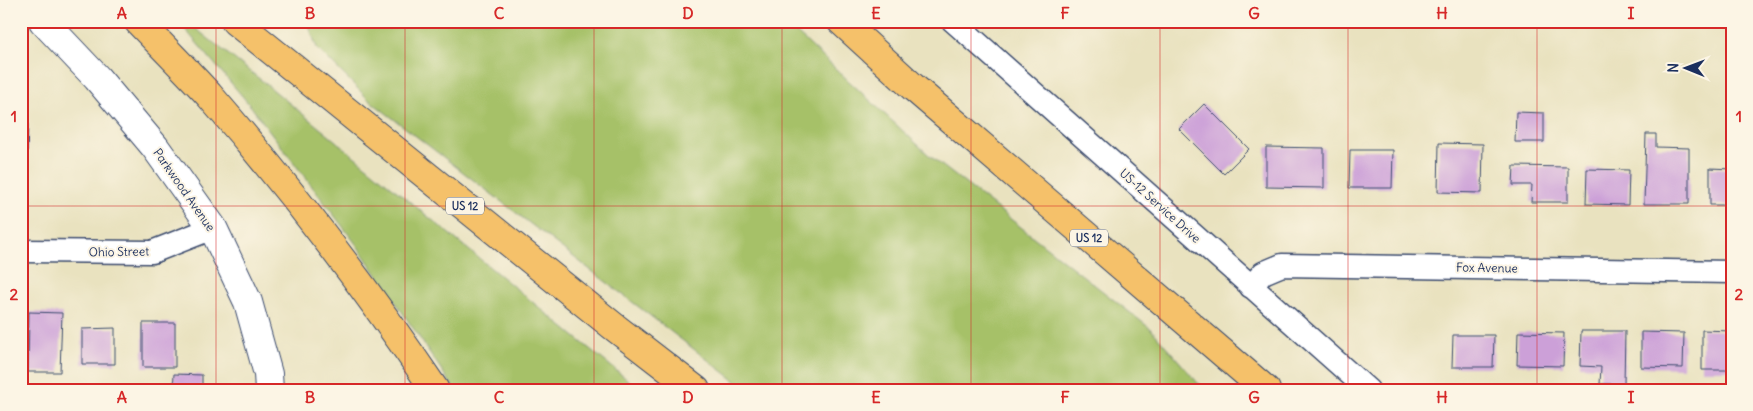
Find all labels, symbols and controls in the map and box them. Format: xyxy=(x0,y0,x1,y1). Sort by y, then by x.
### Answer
text: A xyxy=(117,3,127,23)
text: B xyxy=(305,3,316,23)
text: C xyxy=(494,3,505,23)
text: D xyxy=(682,3,694,23)
text: E xyxy=(871,3,881,23)
text: F xyxy=(1060,3,1070,23)
text: G xyxy=(1248,3,1260,23)
text: H xyxy=(1436,3,1448,23)
text: I xyxy=(1628,3,1635,23)
north arrow xyxy=(1660,42,1710,92)
text: N xyxy=(1664,63,1682,73)
text: 1 xyxy=(11,106,17,126)
text: 1 xyxy=(1736,106,1742,126)
street label: Parkwood Avenue xyxy=(150,145,219,234)
street label: US-12 Service Drive xyxy=(1117,165,1204,246)
road number: US 12 xyxy=(446,198,484,215)
road number: US 12 xyxy=(1070,230,1108,247)
street label: Ohio Street xyxy=(89,243,149,260)
street label: Fox Avenue xyxy=(1456,259,1518,276)
text: 2 xyxy=(10,284,19,304)
text: 2 xyxy=(1735,284,1744,304)
text: A xyxy=(117,387,127,407)
text: B xyxy=(305,387,316,407)
text: C xyxy=(494,387,505,407)
text: D xyxy=(682,387,694,407)
text: E xyxy=(871,387,881,407)
text: F xyxy=(1060,387,1070,407)
text: G xyxy=(1248,387,1260,407)
text: H xyxy=(1436,387,1448,407)
text: I xyxy=(1628,387,1635,407)

